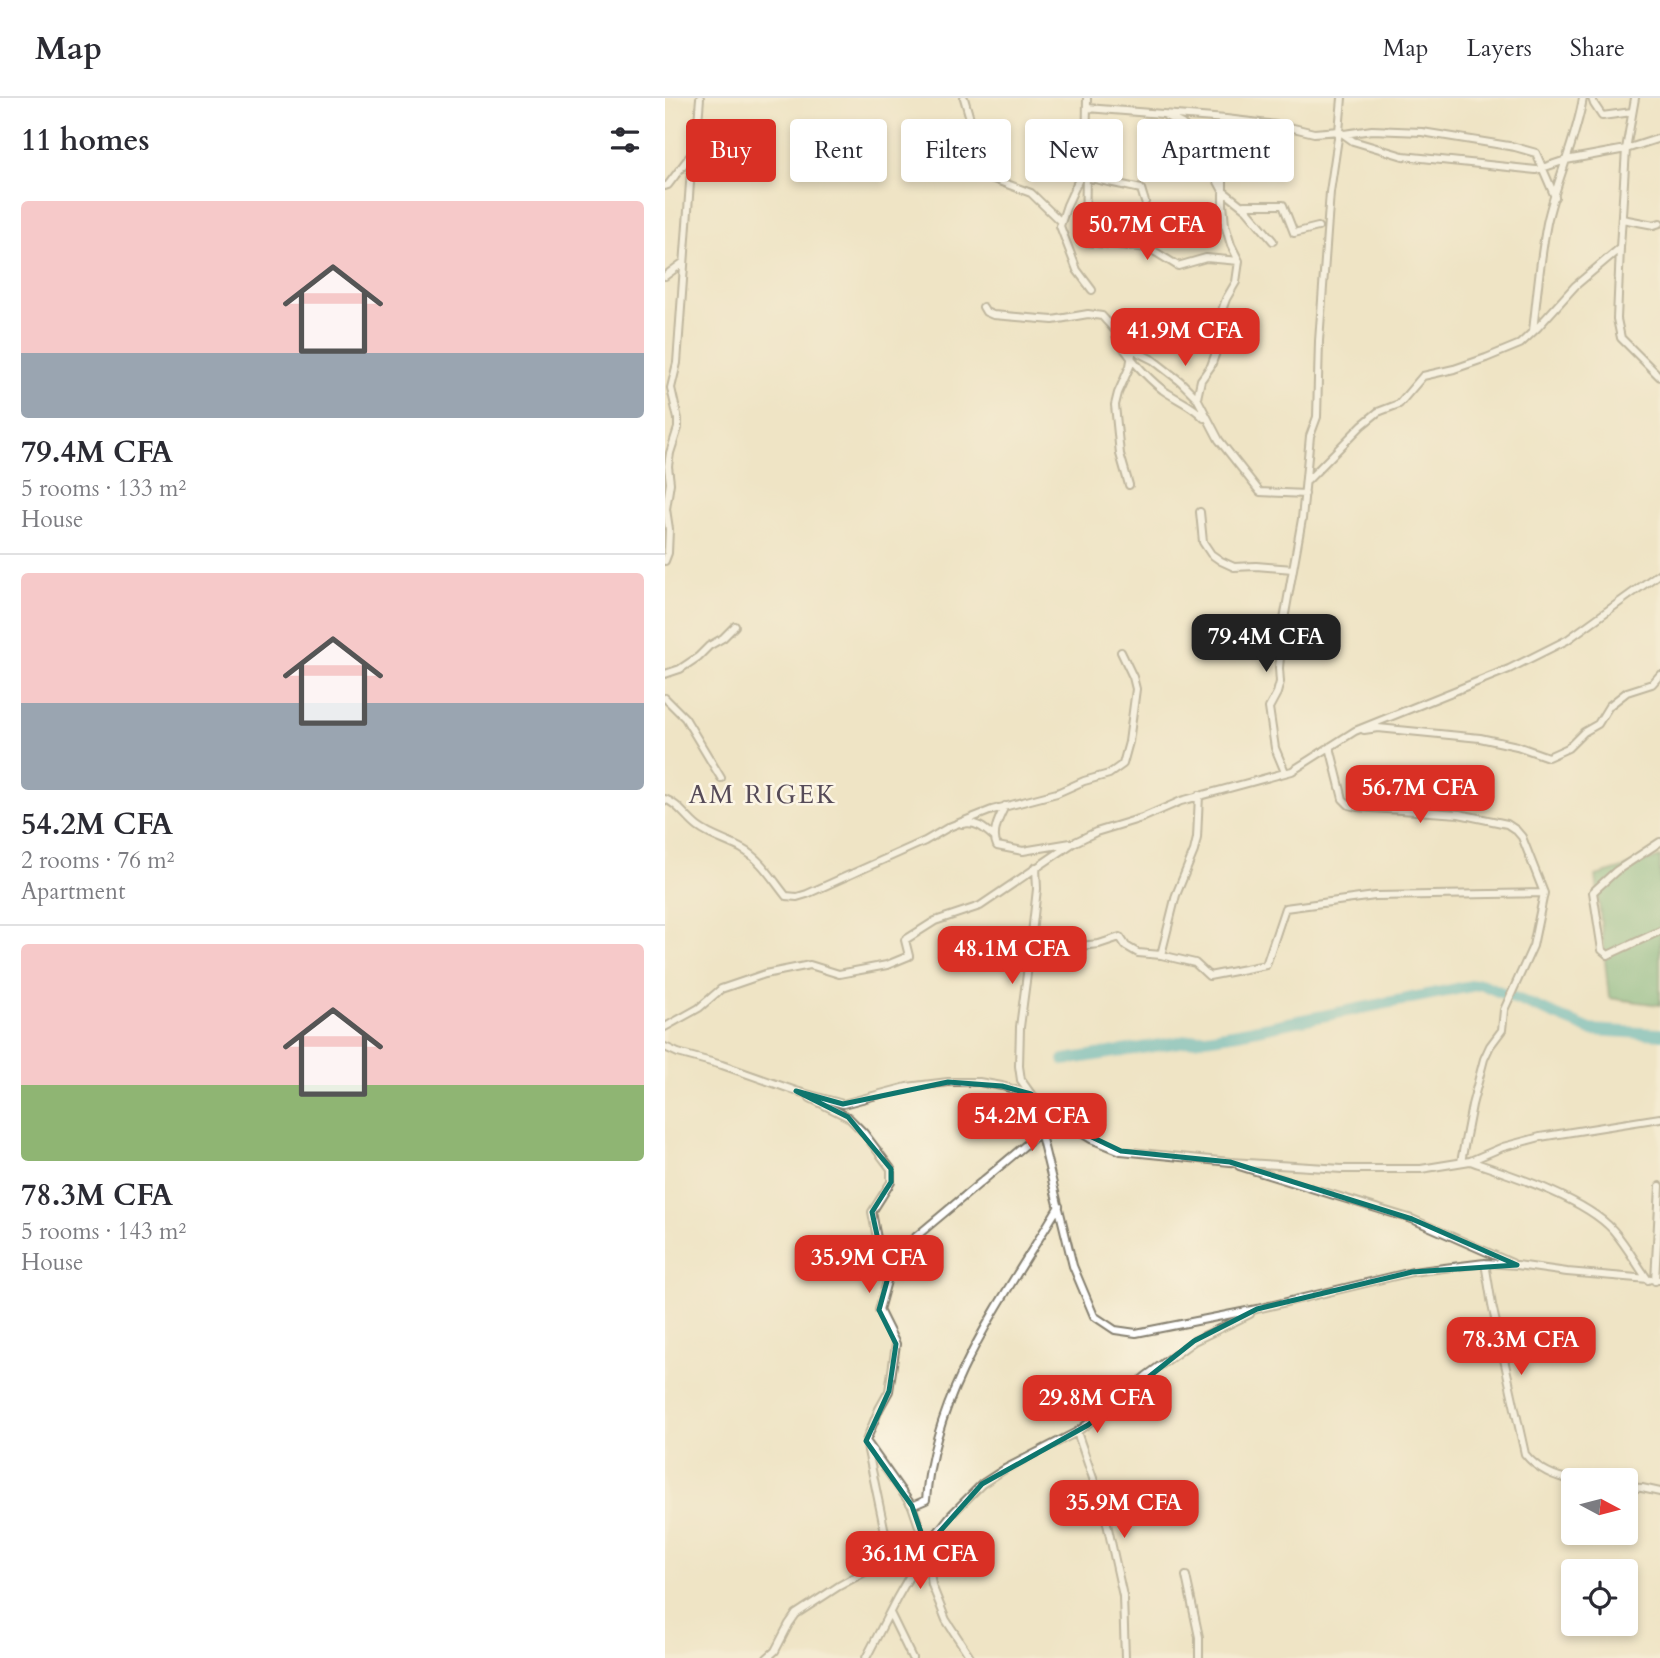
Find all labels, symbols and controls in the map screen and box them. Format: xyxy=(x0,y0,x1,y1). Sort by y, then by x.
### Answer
text: Map xyxy=(35,26,102,71)
text: Map xyxy=(1383,32,1429,65)
text: Layers xyxy=(1467,32,1532,65)
text: Share xyxy=(1570,32,1625,65)
chip: Buy xyxy=(686,119,776,182)
chip: Rent xyxy=(790,119,887,182)
chip: Filters xyxy=(901,119,1011,182)
chip: New xyxy=(1025,119,1123,182)
chip: Apartment xyxy=(1137,119,1294,182)
text: 11 homes xyxy=(21,120,150,161)
icon: filters xyxy=(606,121,644,159)
pin: 50.7M CFA xyxy=(1067,202,1227,262)
text: 50.7M CFA xyxy=(1089,209,1205,240)
icon: home xyxy=(270,246,396,372)
pin: 41.9M CFA xyxy=(1105,308,1265,368)
text: 41.9M CFA xyxy=(1127,315,1243,346)
text: 79.4M CFA xyxy=(21,432,173,473)
text: 5 rooms · 133 m² xyxy=(21,473,186,504)
text: House xyxy=(21,504,83,535)
pin: 79.4M CFA xyxy=(1186,614,1346,674)
icon: home xyxy=(270,618,396,744)
text: 79.4M CFA xyxy=(1208,621,1324,652)
pin: 56.7M CFA xyxy=(1340,766,1500,825)
text: 56.7M CFA xyxy=(1362,772,1478,803)
district label: AM RIGEK xyxy=(689,777,837,812)
text: 54.2M CFA xyxy=(21,804,173,845)
text: 2 rooms · 76 m² xyxy=(21,845,174,876)
text: Apartment xyxy=(21,876,125,907)
pin: 48.1M CFA xyxy=(932,926,1092,986)
text: 48.1M CFA xyxy=(954,933,1070,964)
icon: home xyxy=(270,989,396,1115)
pin: 54.2M CFA xyxy=(952,1094,1112,1153)
text: 54.2M CFA xyxy=(974,1100,1090,1131)
text: 78.3M CFA xyxy=(21,1175,173,1216)
text: 5 rooms · 143 m² xyxy=(21,1216,186,1247)
pin: 35.9M CFA xyxy=(789,1236,949,1295)
text: 35.9M CFA xyxy=(811,1242,927,1273)
text: House xyxy=(21,1247,83,1278)
pin: 78.3M CFA xyxy=(1441,1318,1601,1377)
text: 78.3M CFA xyxy=(1463,1324,1579,1355)
pin: 29.8M CFA xyxy=(1017,1376,1177,1435)
text: 29.8M CFA xyxy=(1039,1382,1155,1413)
north arrow xyxy=(1561,1468,1638,1545)
map controls xyxy=(1561,1468,1638,1636)
pin: 35.9M CFA xyxy=(1044,1480,1204,1540)
text: 35.9M CFA xyxy=(1066,1487,1182,1518)
pin: 36.1M CFA xyxy=(840,1532,1000,1591)
text: 36.1M CFA xyxy=(862,1538,978,1569)
button: locate xyxy=(1561,1559,1638,1636)

